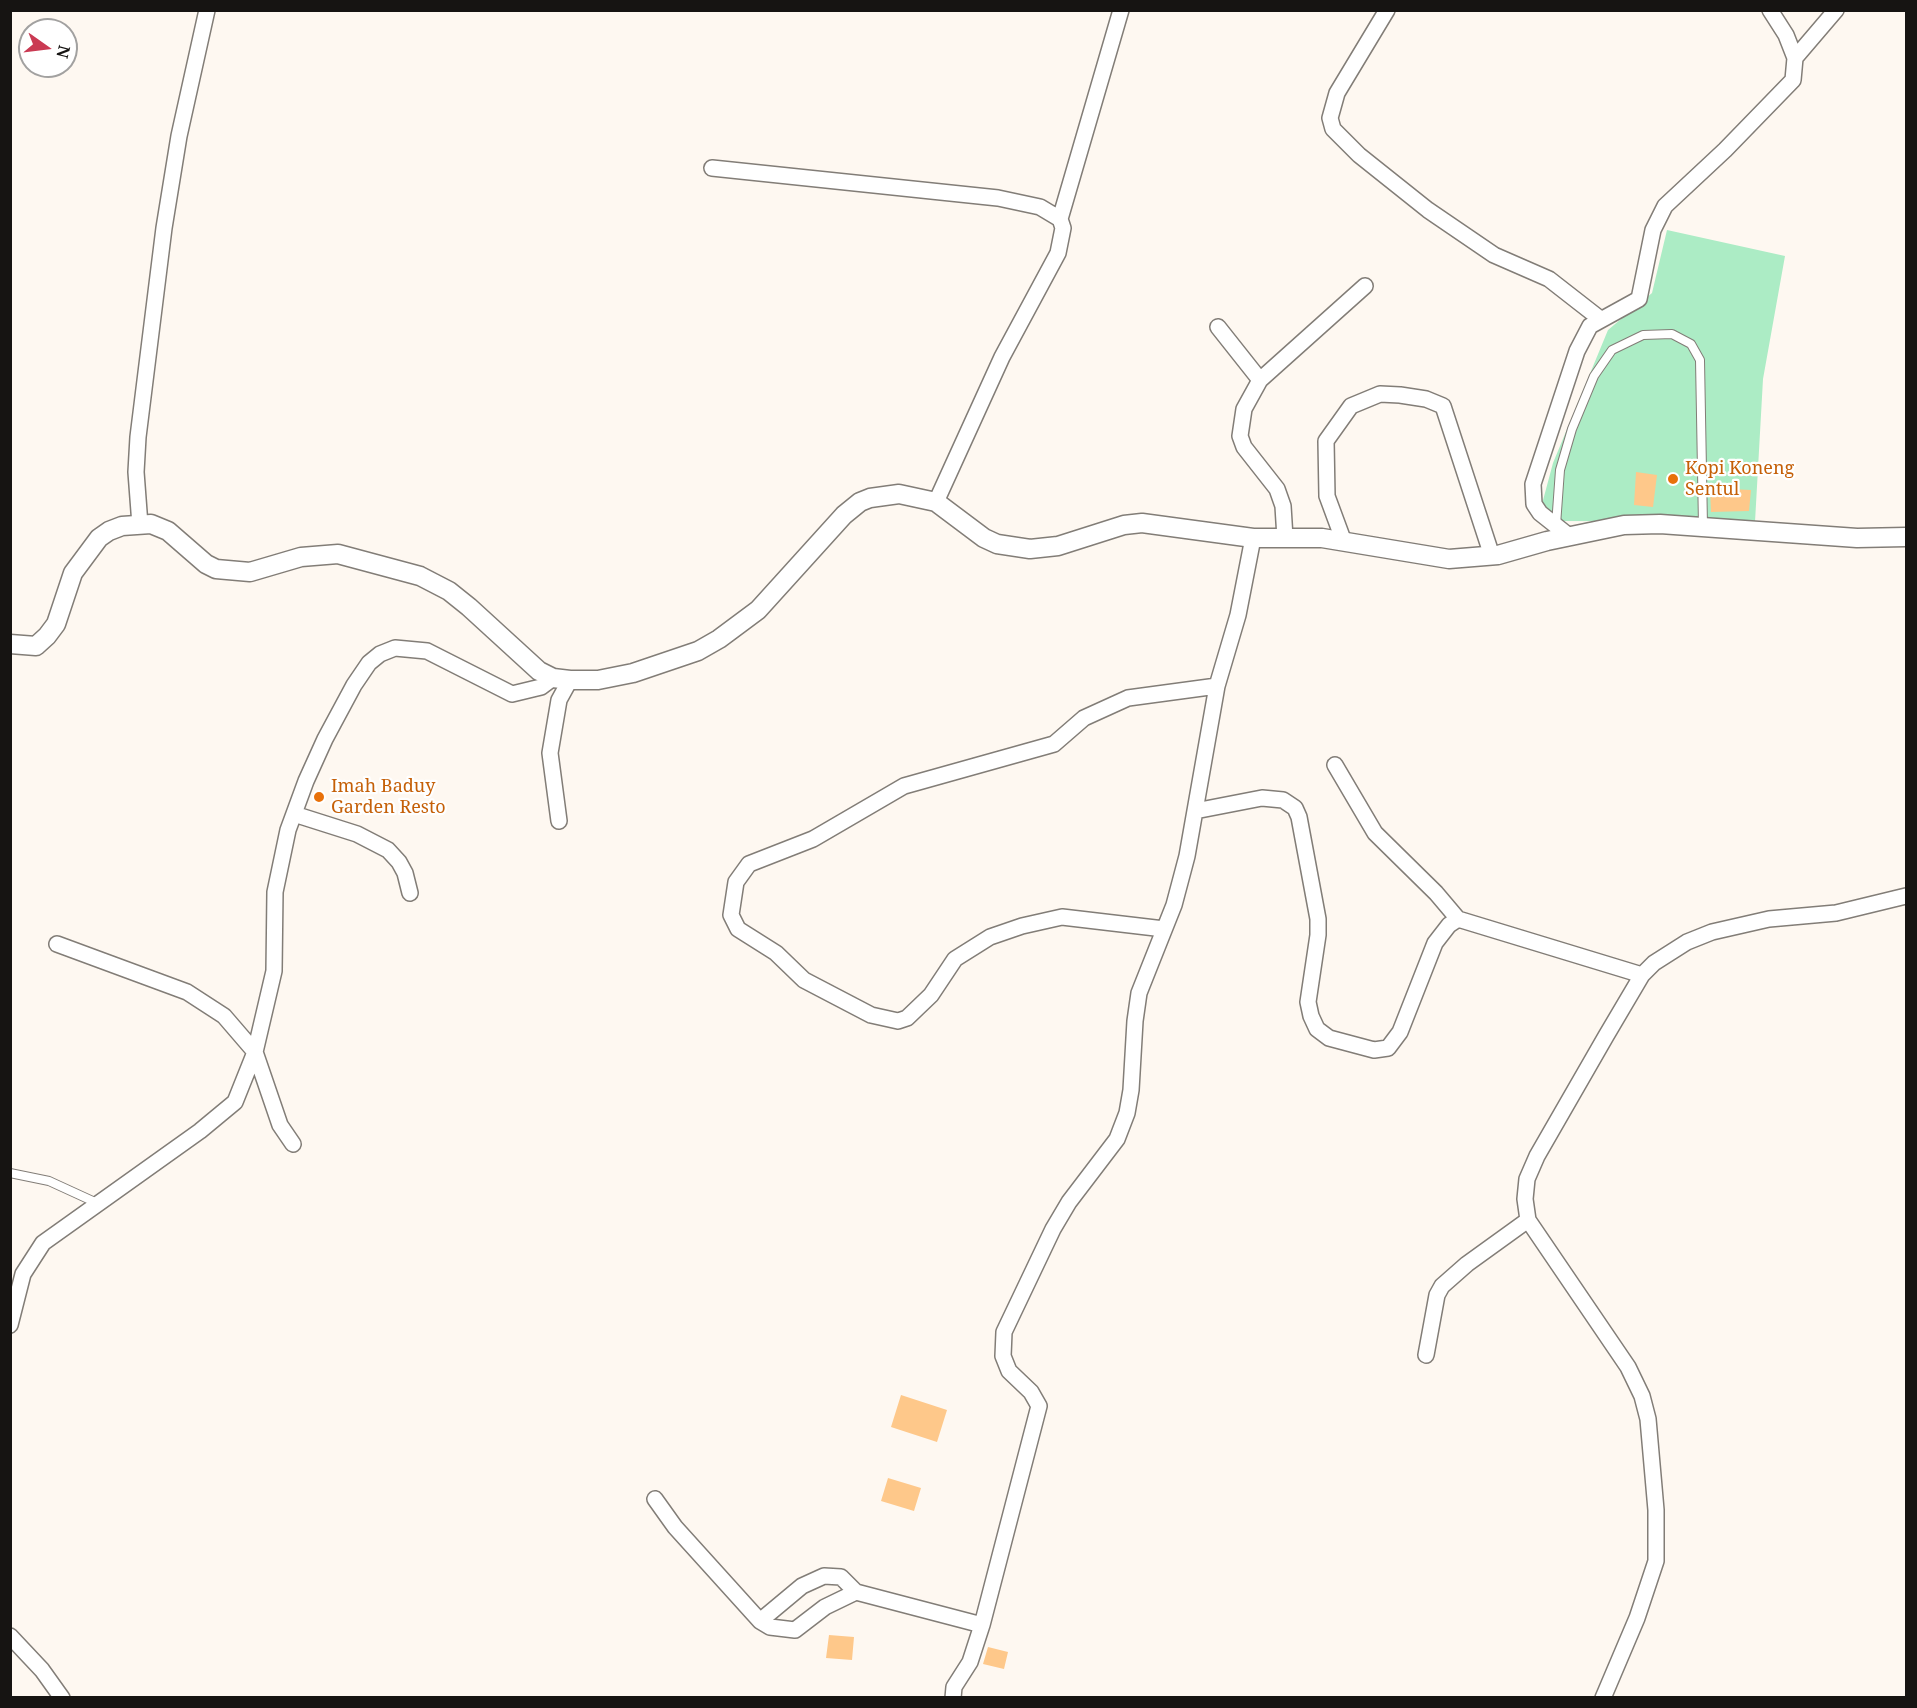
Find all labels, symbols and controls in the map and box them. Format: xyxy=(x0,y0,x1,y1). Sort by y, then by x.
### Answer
north arrow xyxy=(18,18,78,78)
text: N xyxy=(51,43,76,61)
place label: Kopi Koneng Sentul xyxy=(1685,458,1794,500)
marker: Kopi Koneng Sentul xyxy=(1666,472,1680,486)
place label: Imah Baduy Garden Resto xyxy=(331,776,446,818)
marker: Imah Baduy Garden Resto xyxy=(312,790,326,804)

